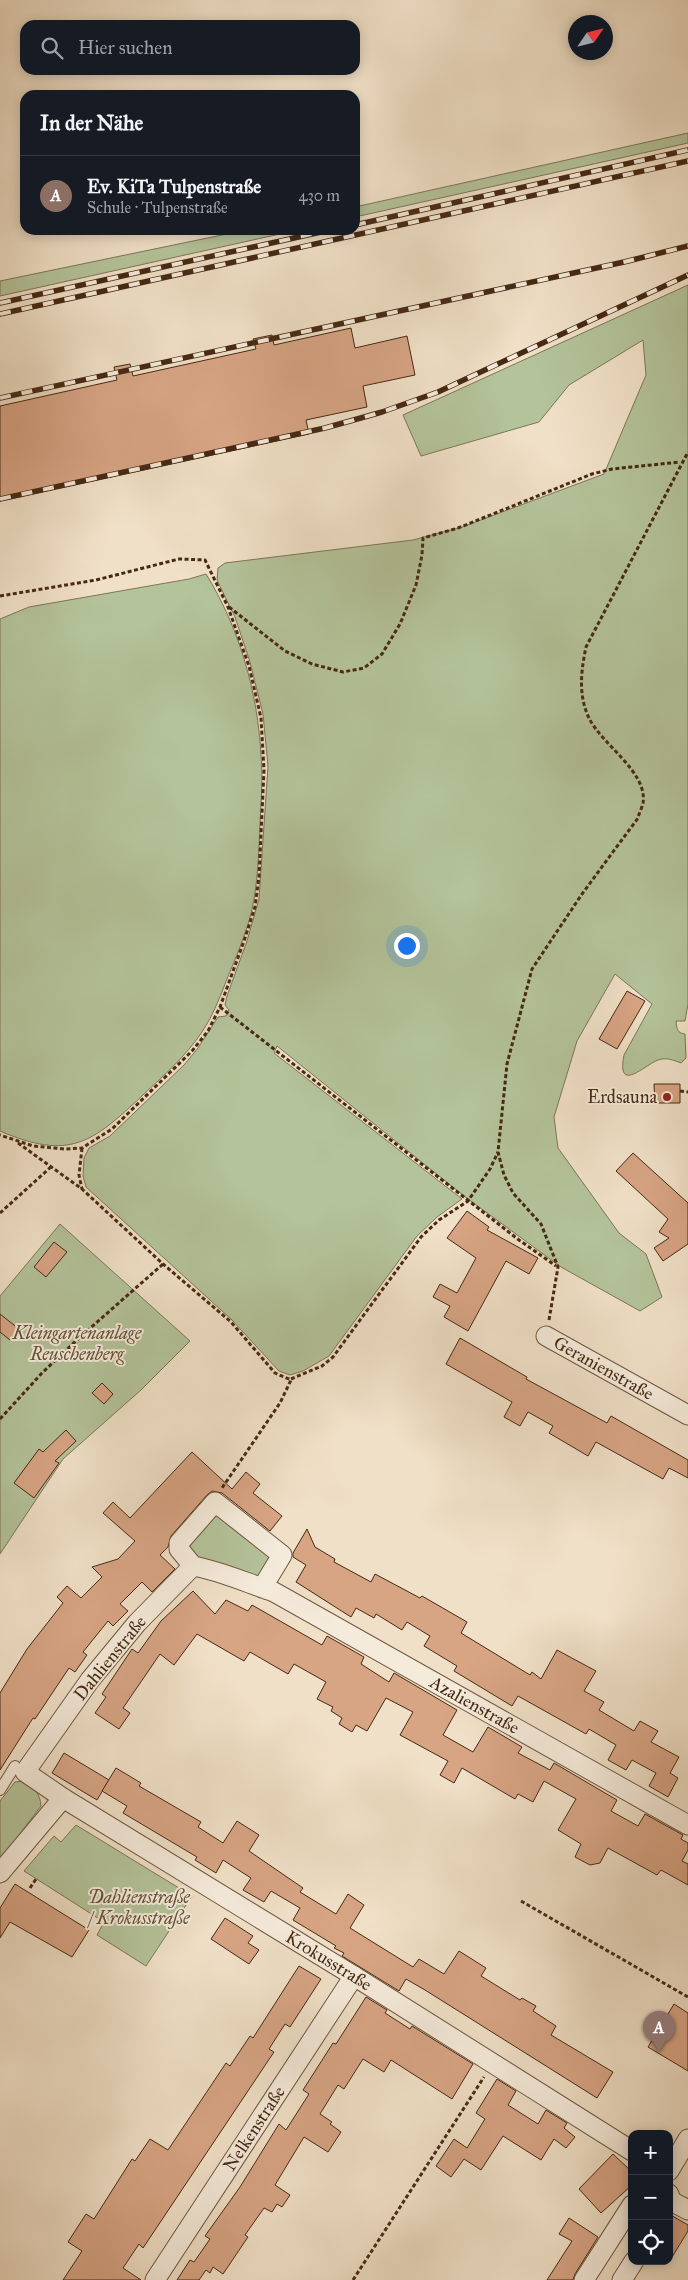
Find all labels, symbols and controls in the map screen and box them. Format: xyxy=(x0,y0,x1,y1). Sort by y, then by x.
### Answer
north arrow xyxy=(568,15,613,60)
search box xyxy=(20,20,360,75)
icon: search xyxy=(38,34,66,62)
text: Hier suchen xyxy=(78,36,172,59)
text: In der Nähe xyxy=(40,110,143,136)
text: Ev. KiTa Tulpenstraße xyxy=(87,175,261,198)
text: A xyxy=(51,186,61,205)
text: 430 m xyxy=(298,186,340,205)
text: Schule · Tulpenstraße xyxy=(87,198,228,217)
your location xyxy=(394,933,420,959)
place label: Erdsauna xyxy=(587,1086,657,1108)
marker: Erdsauna xyxy=(661,1091,673,1103)
park label: Kleingartenanlage Reuschenberg xyxy=(12,1322,143,1365)
street label: Geranienstraße xyxy=(550,1331,658,1405)
street label: Dahlienstraße xyxy=(69,1611,151,1705)
street label: Azalienstraße xyxy=(425,1671,523,1739)
park label: Dahlienstraße / Krokusstraße xyxy=(86,1886,191,1929)
street label: Krokusstraße xyxy=(282,1926,376,1995)
pin: A xyxy=(643,2011,675,2052)
street label: Nelkenstraße xyxy=(218,2082,290,2175)
map controls xyxy=(628,2130,673,2265)
button: + xyxy=(628,2130,673,2175)
button: − xyxy=(628,2175,673,2220)
button: locate xyxy=(628,2220,673,2265)

